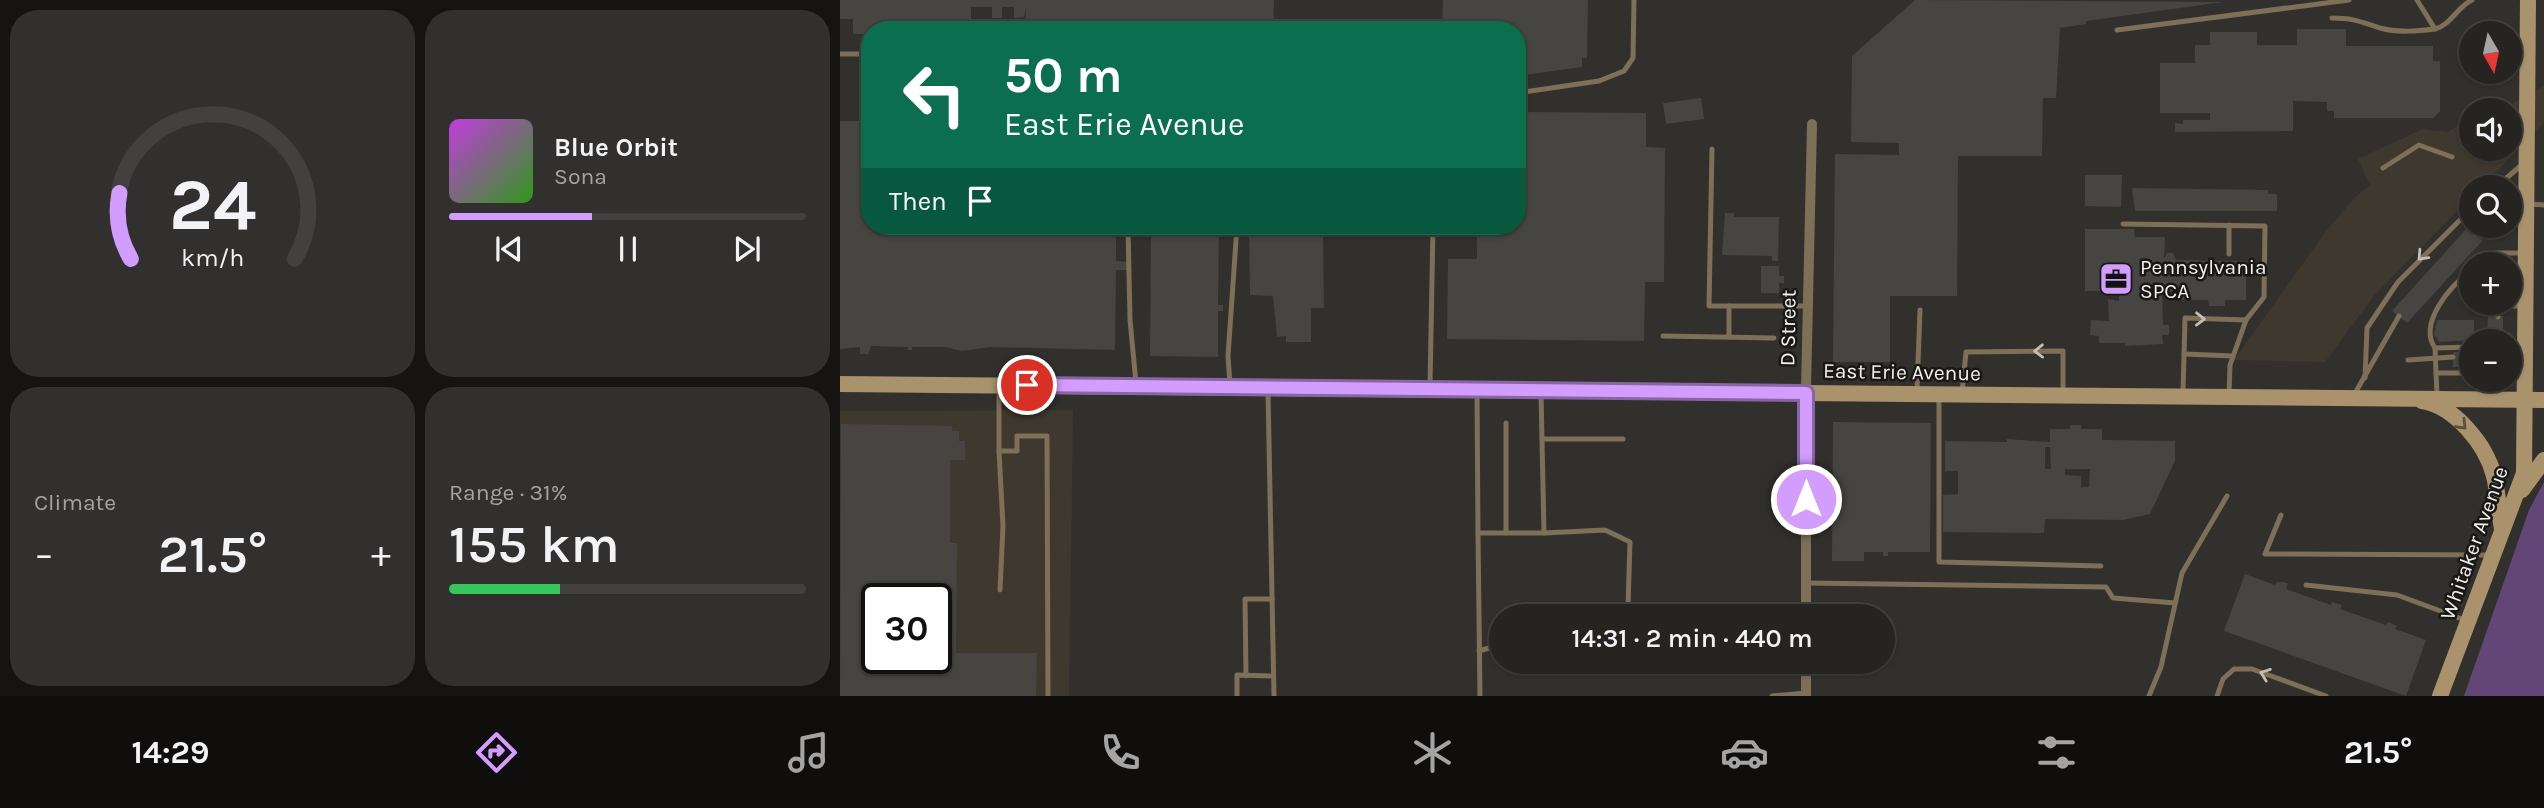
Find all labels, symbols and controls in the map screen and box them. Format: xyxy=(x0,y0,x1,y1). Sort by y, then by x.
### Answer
north arrow xyxy=(2459,21,2522,84)
map controls xyxy=(2459,21,2522,392)
text: 50 m xyxy=(1004,47,1122,104)
icon: left xyxy=(889,49,980,140)
button: sound xyxy=(2459,98,2522,161)
text: East Erie Avenue xyxy=(1004,106,1244,143)
text: Blue Orbit xyxy=(554,132,678,163)
text: 24 xyxy=(169,163,256,248)
text: Sona xyxy=(554,163,607,190)
button: search xyxy=(2459,175,2522,238)
icon: arrive xyxy=(961,182,999,220)
text: Then xyxy=(889,186,947,217)
icon: previous xyxy=(490,230,528,268)
icon: pause xyxy=(609,230,647,268)
icon: next xyxy=(728,230,766,268)
text: km/h xyxy=(181,243,244,272)
one-way arrow xyxy=(2418,248,2430,261)
button: + xyxy=(2459,252,2522,315)
place label: Pennsylvania SPCA xyxy=(2140,255,2267,303)
office icon: Pennsylvania SPCA xyxy=(2097,260,2135,298)
street label: D Street xyxy=(1775,289,1801,366)
one-way arrow xyxy=(2194,311,2205,326)
button: − xyxy=(2459,329,2522,392)
one-way arrow xyxy=(2033,343,2044,359)
pin xyxy=(997,355,1057,415)
street label: East Erie Avenue xyxy=(1823,359,1981,385)
icon: arrive xyxy=(1008,366,1046,404)
one-way arrow xyxy=(2454,417,2467,430)
position arrow xyxy=(1769,462,1843,536)
street label: Whitaker Avenue xyxy=(2435,463,2513,623)
text: Range · 31% xyxy=(449,479,567,506)
text: Climate xyxy=(34,489,116,516)
text: 155 km xyxy=(449,514,620,575)
text: 21.5° xyxy=(158,524,267,585)
text: − xyxy=(34,532,54,577)
text: + xyxy=(371,532,391,577)
speed limit sign: 30 xyxy=(861,583,952,674)
text: 14:31 · 2 min · 440 m xyxy=(1571,623,1813,654)
one-way arrow xyxy=(2259,668,2272,682)
icon: directions xyxy=(472,728,521,777)
icon: music xyxy=(784,728,833,777)
icon: phone xyxy=(1096,728,1145,777)
icon: climate xyxy=(1408,728,1457,777)
icon: car xyxy=(1720,728,1769,777)
icon: filters xyxy=(2032,728,2081,777)
text: 14:29 xyxy=(131,734,209,771)
text: 21.5° xyxy=(2344,734,2412,771)

